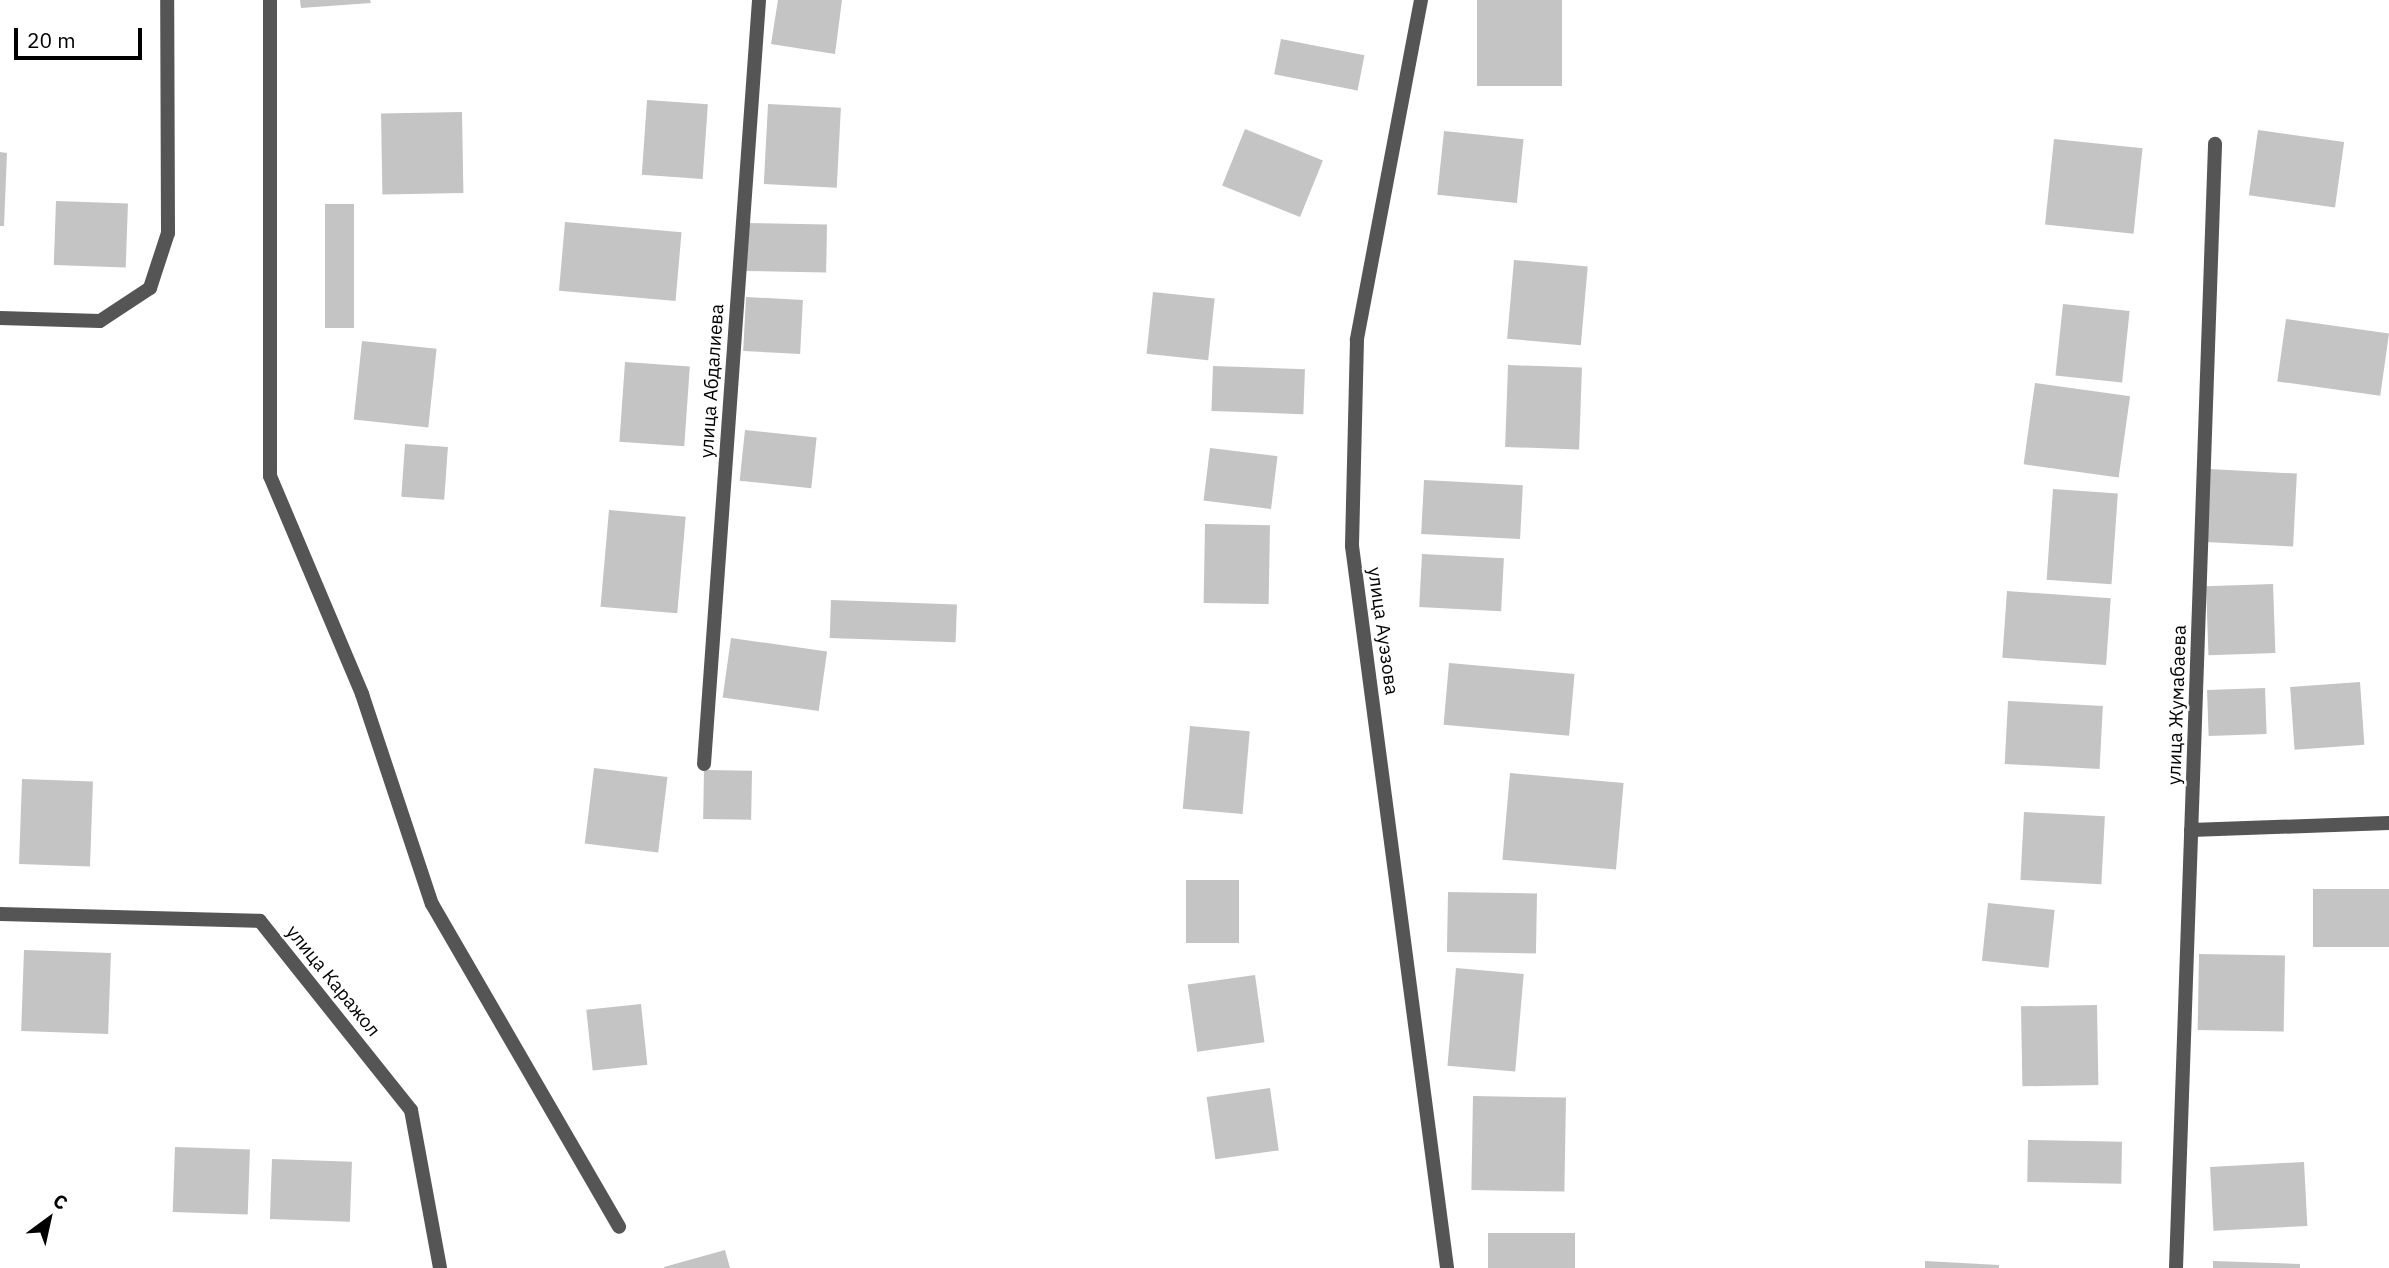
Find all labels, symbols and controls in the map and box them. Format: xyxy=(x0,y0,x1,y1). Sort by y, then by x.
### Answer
scale bar xyxy=(18,14,145,58)
text: 20 m xyxy=(27,26,76,54)
street label: улица Абдалиева xyxy=(695,303,729,459)
street label: улица Ауэзова xyxy=(1363,566,1403,696)
street label: улица Жумабаева xyxy=(2163,625,2191,785)
street label: улица Каражол xyxy=(281,921,385,1041)
north arrow xyxy=(14,1184,84,1254)
text: С xyxy=(49,1188,72,1215)

